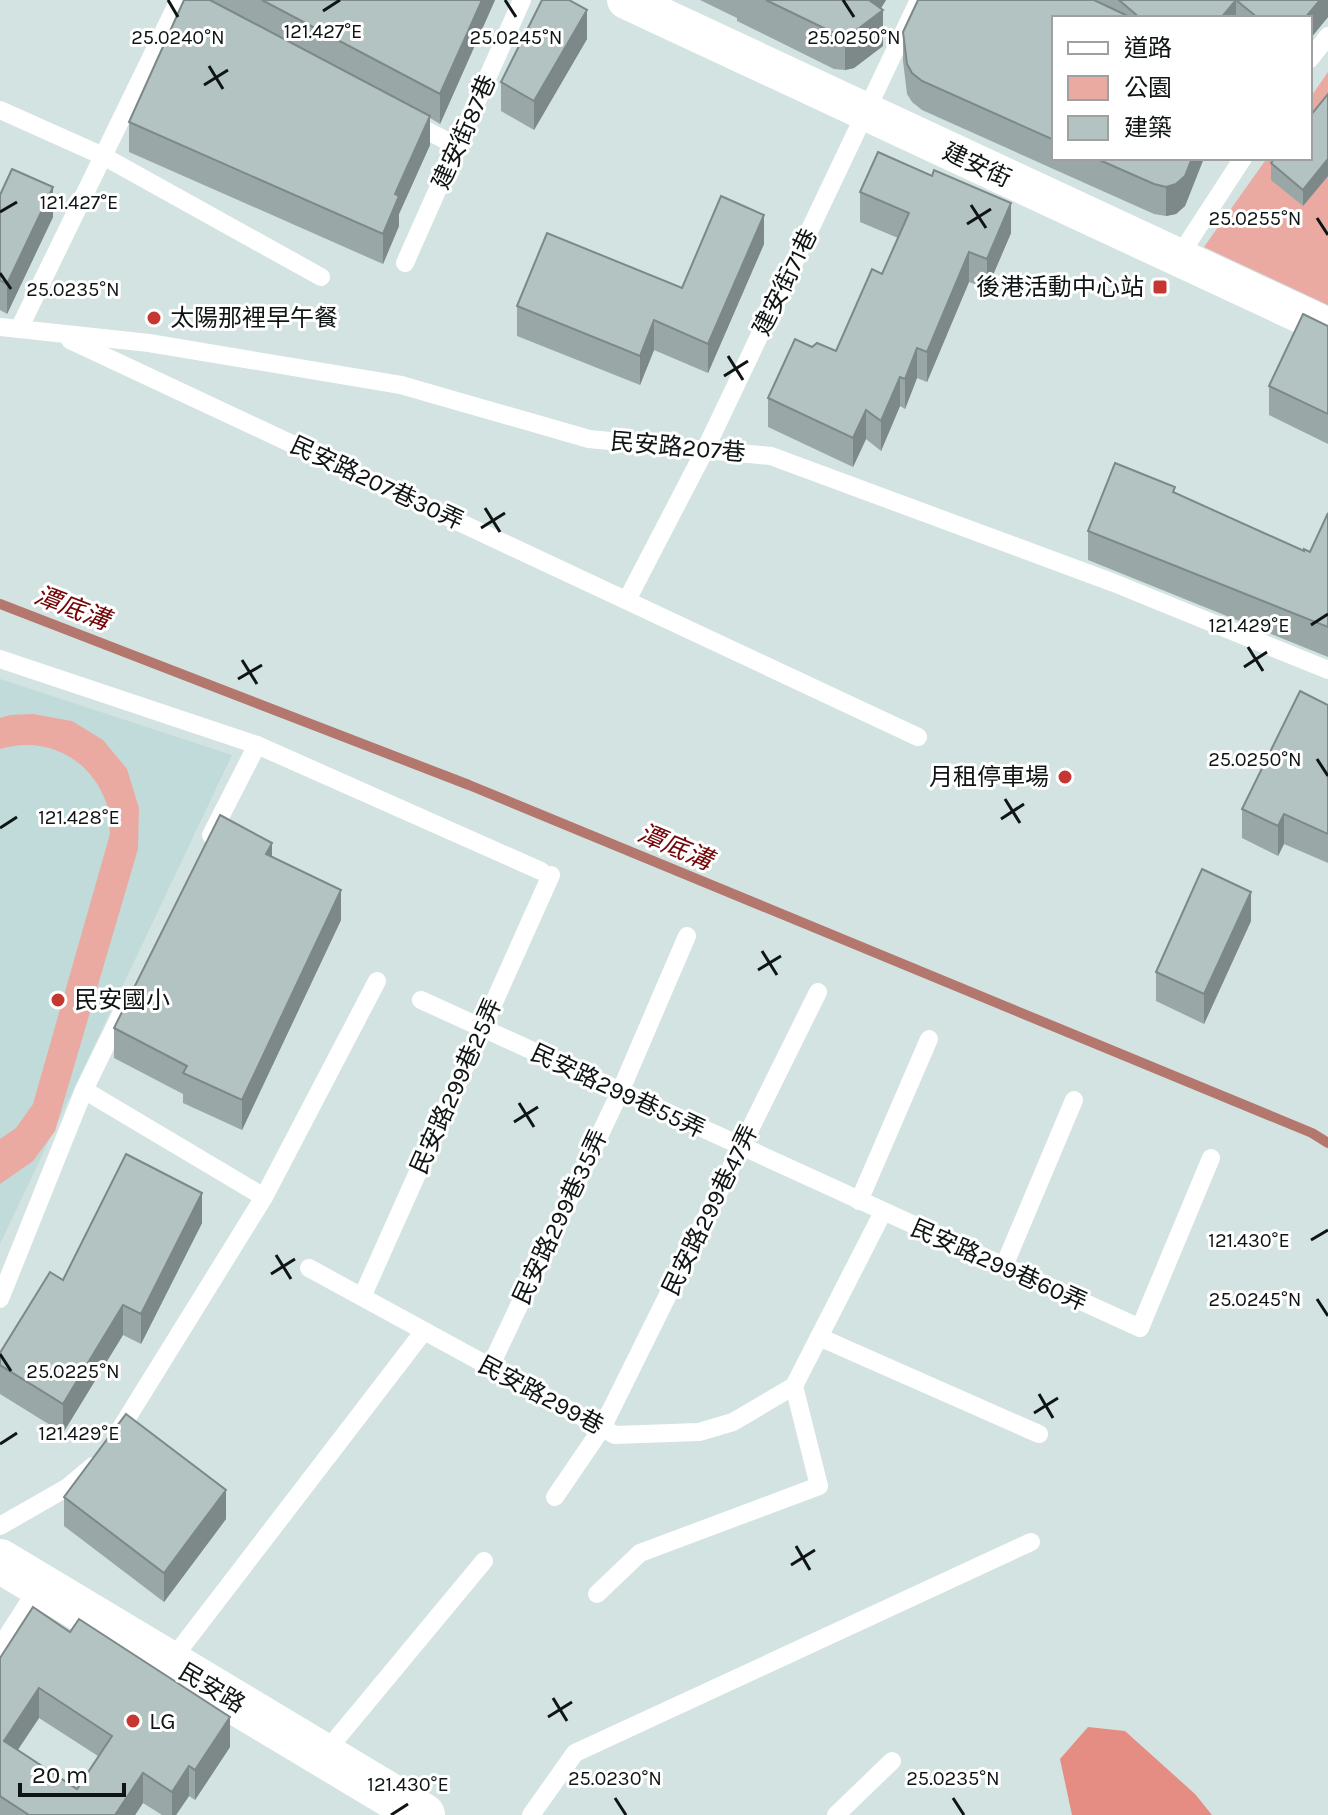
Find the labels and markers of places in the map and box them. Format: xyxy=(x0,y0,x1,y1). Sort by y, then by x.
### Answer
place label: 後港活動中心站 xyxy=(976,273,1144,301)
marker: 後港活動中心站 xyxy=(1151,278,1169,296)
place label: 太陽那裡早午餐 xyxy=(170,304,338,332)
marker: 太陽那裡早午餐 xyxy=(145,309,163,327)
place label: 月租停車場 xyxy=(929,763,1049,791)
marker: 月租停車場 xyxy=(1056,768,1074,786)
place label: 民安國小 xyxy=(74,986,170,1014)
marker: 民安國小 xyxy=(49,991,67,1009)
place label: LG xyxy=(149,1707,176,1735)
marker: LG xyxy=(124,1712,142,1730)

